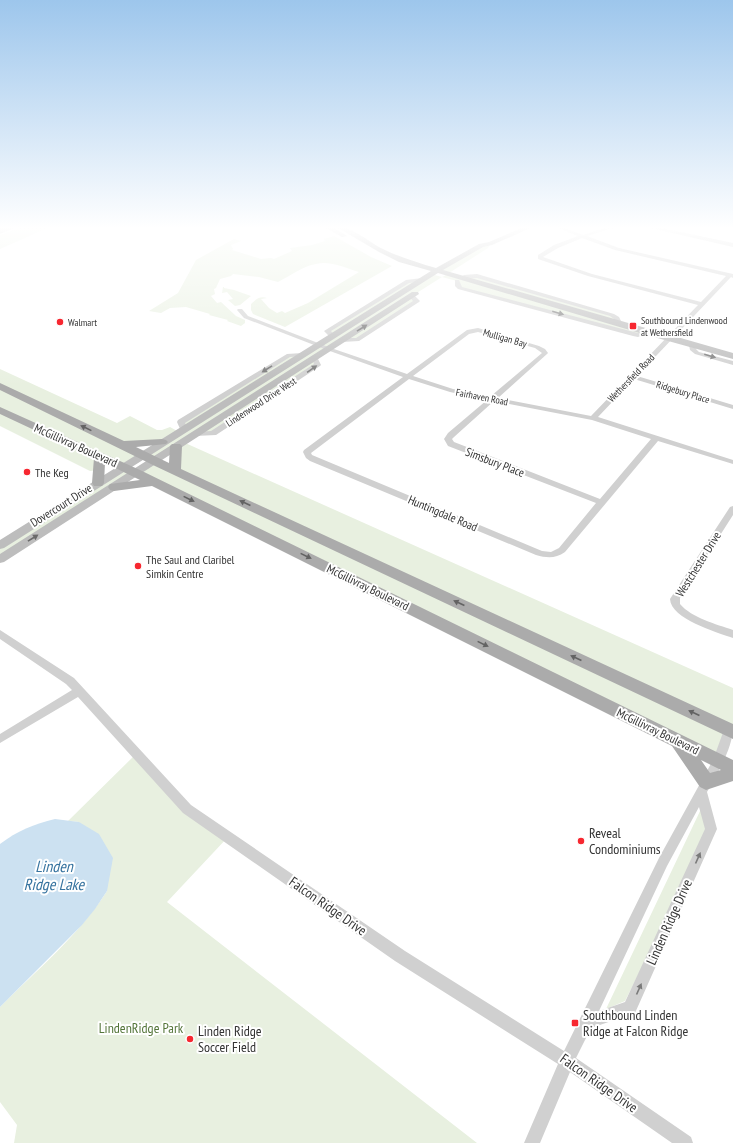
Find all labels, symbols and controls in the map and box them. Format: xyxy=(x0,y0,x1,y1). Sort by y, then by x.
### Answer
one-way arrow xyxy=(552,310,564,316)
place label: Southbound Lindenwood at Wethersfield xyxy=(641,314,727,339)
place label: Walmart xyxy=(68,316,97,329)
marker: Walmart xyxy=(55,317,65,327)
marker: Southbound Lindenwood at Wethersfield xyxy=(628,321,638,331)
one-way arrow xyxy=(356,324,368,331)
street label: Mulligan Bay xyxy=(482,326,529,350)
street label: Wethersfield Road xyxy=(605,351,657,405)
one-way arrow xyxy=(704,354,716,360)
one-way arrow xyxy=(261,365,273,372)
one-way arrow xyxy=(307,365,318,372)
street label: Lindenwood Drive West xyxy=(223,374,299,430)
street label: Ridgebury Place xyxy=(655,378,711,406)
street label: Fairhaven Road xyxy=(455,386,509,408)
street label: McGillivray Boulevard xyxy=(32,420,120,470)
one-way arrow xyxy=(81,425,92,431)
street label: Simsbury Place xyxy=(463,444,527,480)
place label: The Keg xyxy=(35,465,69,480)
marker: The Keg xyxy=(22,467,32,477)
street label: Dovercourt Drive xyxy=(27,480,95,530)
street label: Huntingdale Road xyxy=(406,492,480,534)
one-way arrow xyxy=(184,496,195,502)
one-way arrow xyxy=(239,500,251,506)
street label: Westchester Drive xyxy=(672,529,724,599)
one-way arrow xyxy=(28,534,38,542)
place label: The Saul and Claribel Simkin Centre xyxy=(146,552,235,581)
one-way arrow xyxy=(300,553,312,559)
marker: The Saul and Claribel Simkin Centre xyxy=(133,561,143,571)
street label: McGillivray Boulevard xyxy=(324,561,412,613)
one-way arrow xyxy=(453,600,464,606)
one-way arrow xyxy=(477,641,488,647)
one-way arrow xyxy=(571,655,582,661)
street label: McGillivray Boulevard xyxy=(614,705,702,757)
one-way arrow xyxy=(688,710,700,716)
place label: Reveal Condominiums xyxy=(589,824,661,858)
marker: Reveal Condominiums xyxy=(576,836,586,846)
one-way arrow xyxy=(695,852,701,863)
water label: Linden Ridge Lake xyxy=(24,856,86,894)
street label: Falcon Ridge Drive xyxy=(286,873,370,939)
street label: Linden Ridge Drive xyxy=(642,876,696,968)
one-way arrow xyxy=(635,983,642,995)
place label: Southbound Linden Ridge at Falcon Ridge xyxy=(583,1006,688,1040)
marker: Southbound Linden Ridge at Falcon Ridge xyxy=(570,1018,580,1028)
park label: LindenRidge Park xyxy=(99,1019,184,1037)
place label: Linden Ridge Soccer Field xyxy=(198,1022,262,1056)
marker: Linden Ridge Soccer Field xyxy=(185,1034,195,1044)
street label: Falcon Ridge Drive xyxy=(557,1050,641,1116)

